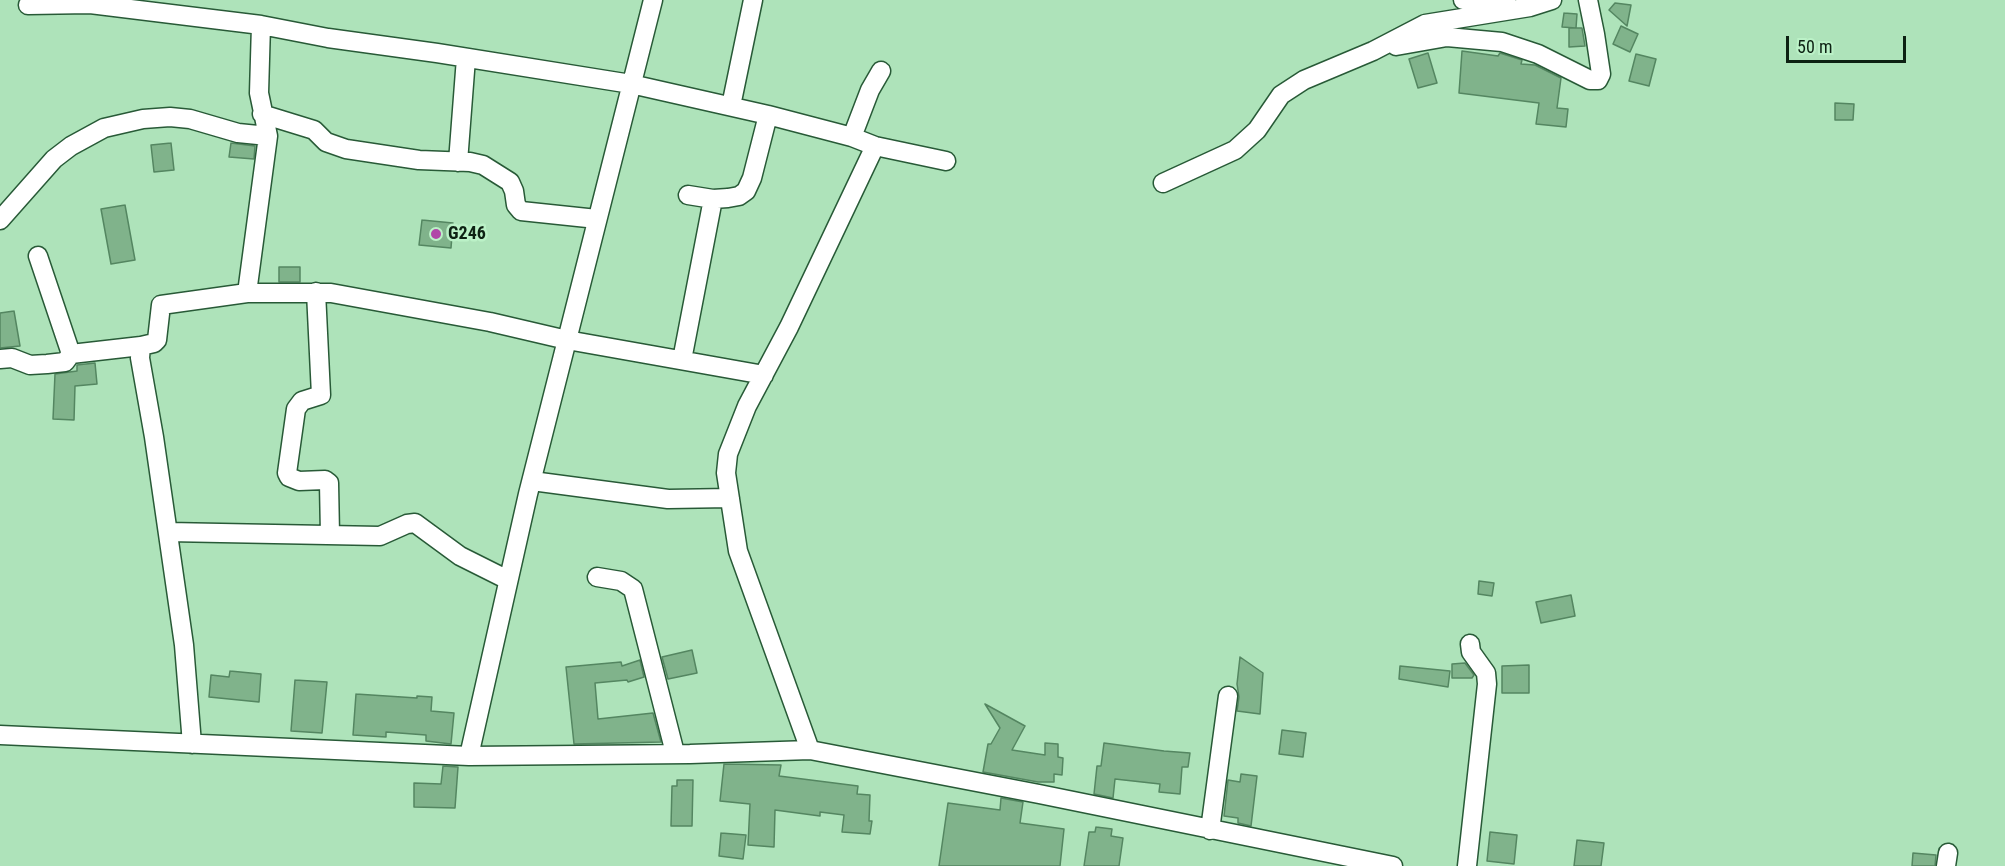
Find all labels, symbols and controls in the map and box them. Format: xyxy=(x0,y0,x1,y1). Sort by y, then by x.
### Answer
scale bar xyxy=(1789,24,1909,62)
text: 50 m xyxy=(1797,36,1832,57)
place label: G246 xyxy=(448,223,486,245)
marker: G246 xyxy=(429,227,443,241)

